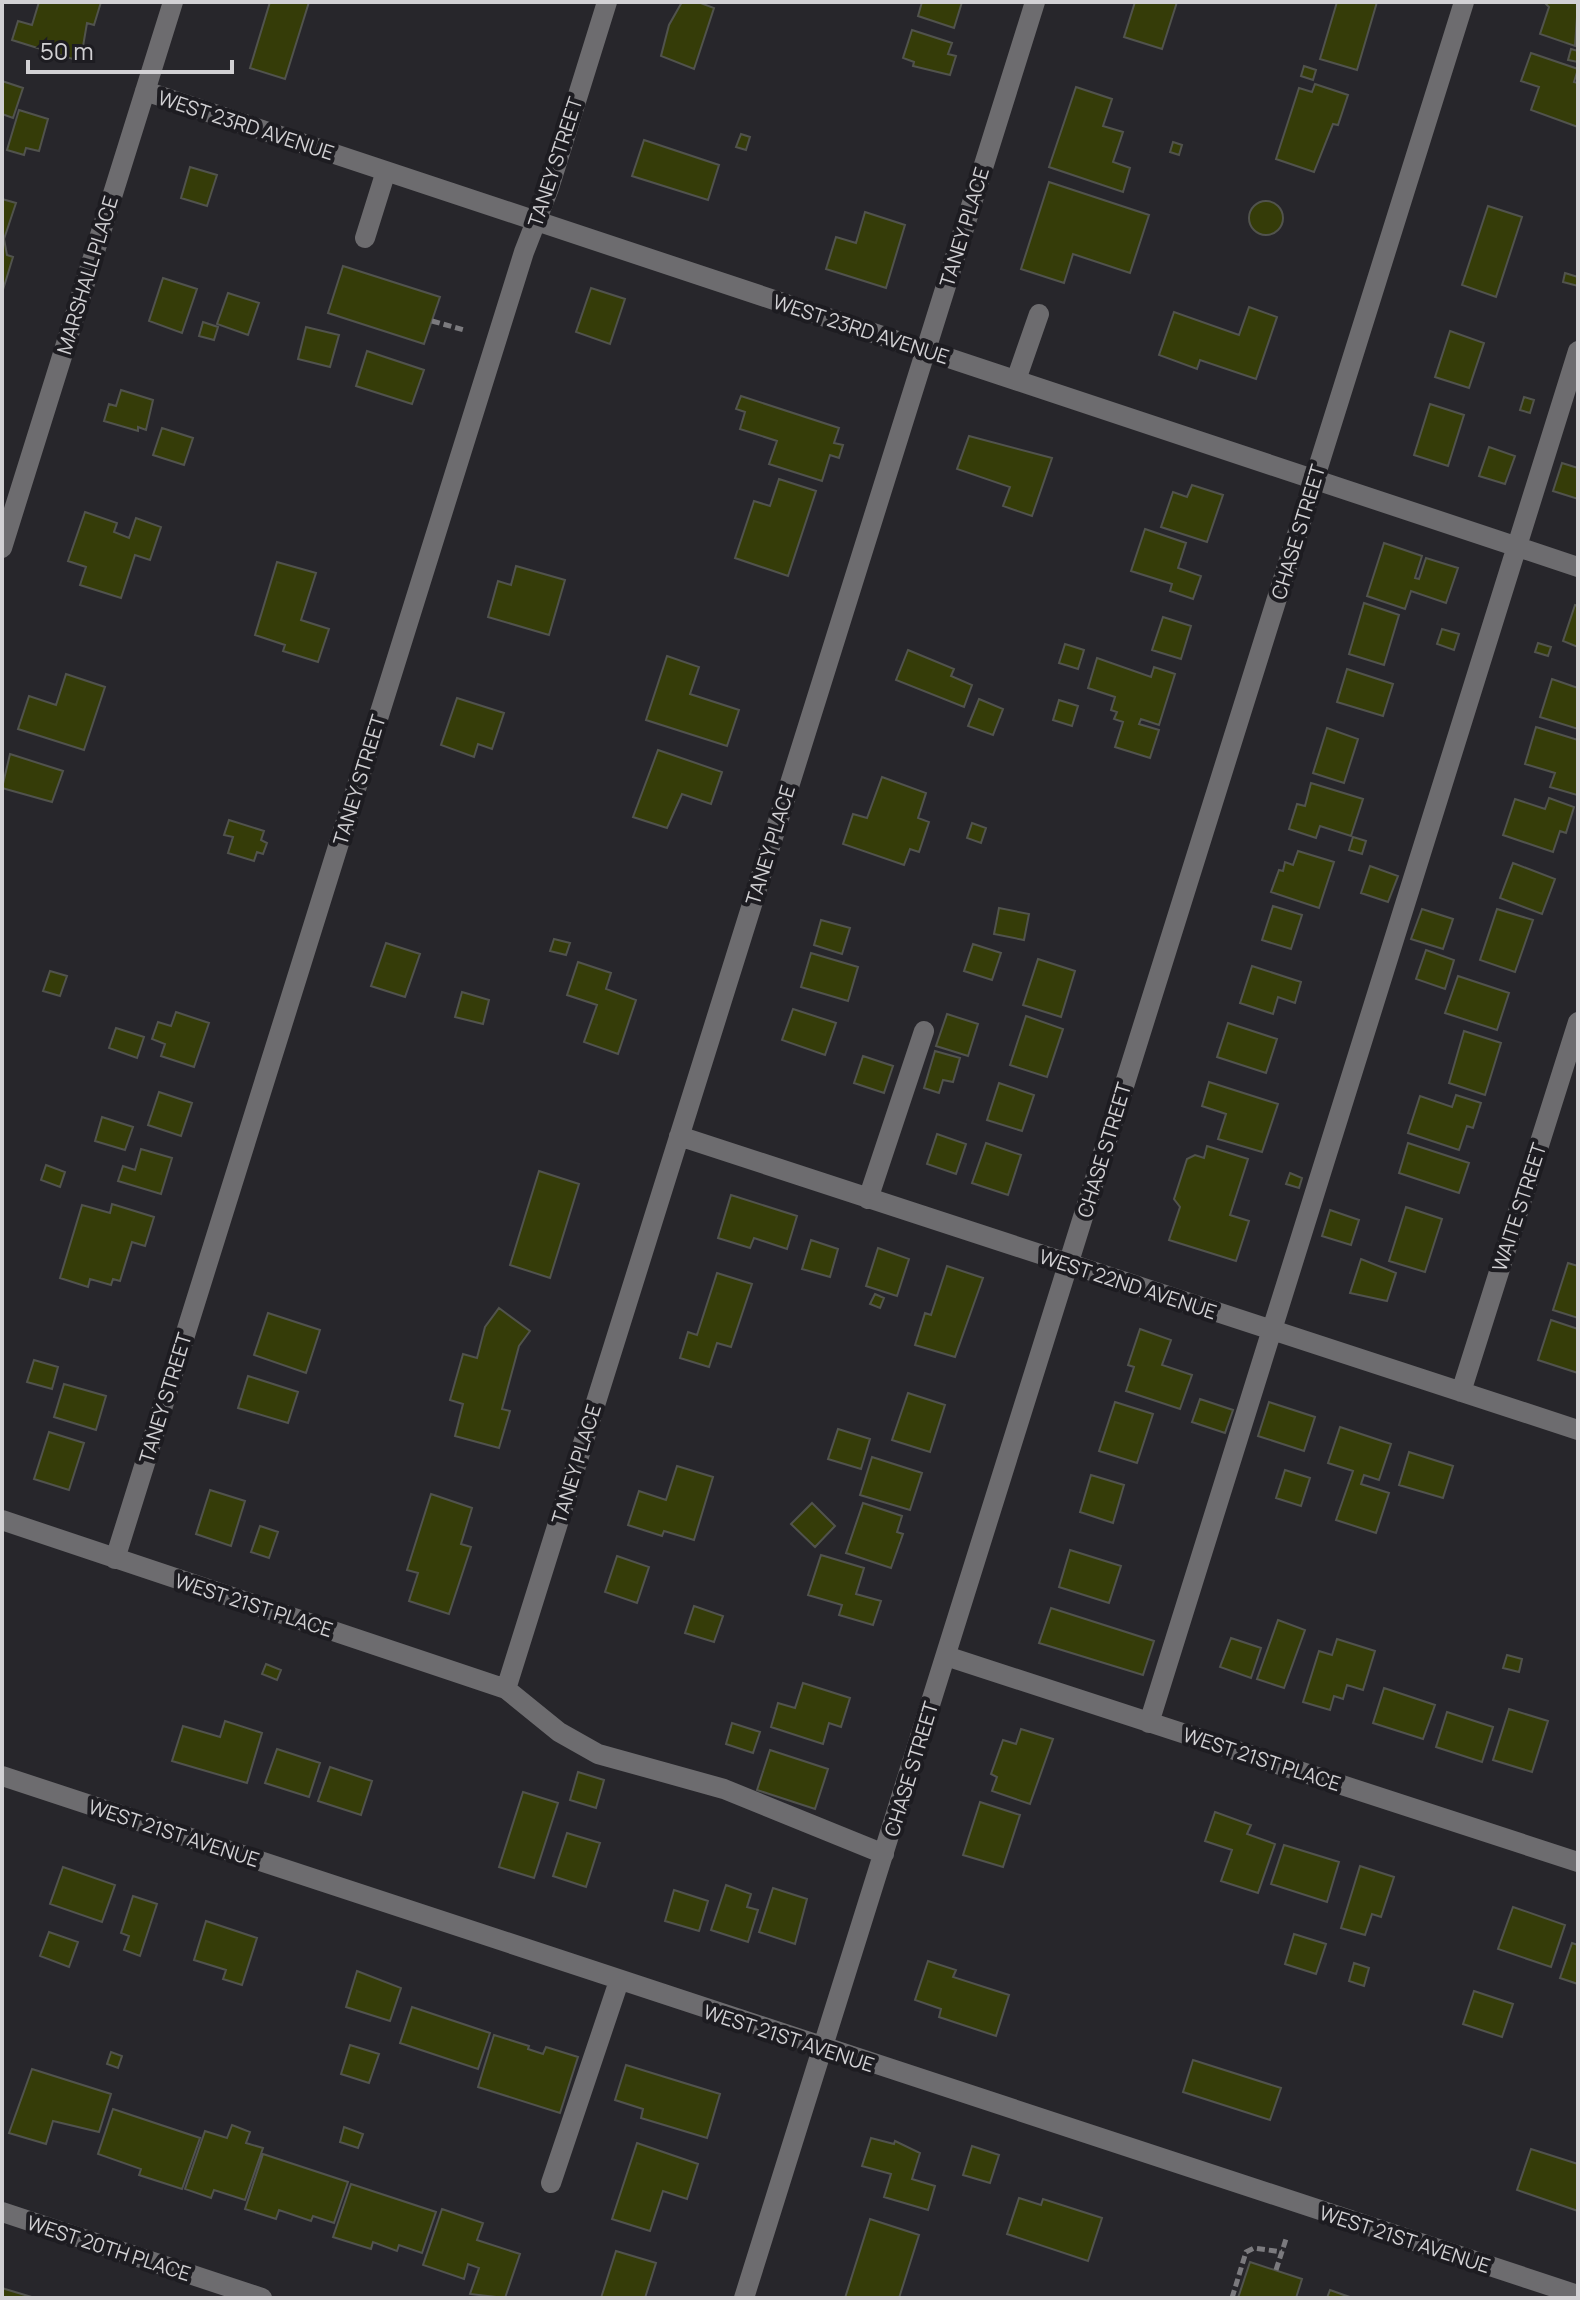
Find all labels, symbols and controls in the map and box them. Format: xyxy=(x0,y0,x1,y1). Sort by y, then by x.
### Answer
scale bar xyxy=(28,24,232,74)
text: 50 m xyxy=(40,34,94,67)
street label: WEST 23RD AVENUE xyxy=(155,84,337,166)
street label: TANEY STREET xyxy=(521,93,589,230)
street label: TANEY PLACE xyxy=(933,164,995,290)
street label: MARSHALL PLACE xyxy=(50,192,124,358)
street label: WEST 23RD AVENUE xyxy=(770,288,952,370)
street label: CHASE STREET xyxy=(1265,461,1331,603)
street label: TANEY STREET xyxy=(326,711,392,849)
street label: TANEY PLACE xyxy=(739,782,801,908)
street label: CHASE STREET xyxy=(1071,1079,1137,1221)
street label: WAITE STREET xyxy=(1486,1139,1552,1275)
street label: WEST 22ND AVENUE xyxy=(1036,1243,1220,1325)
street label: TANEY STREET xyxy=(132,1329,198,1467)
street label: TANEY PLACE xyxy=(545,1401,607,1527)
street label: WEST 21ST PLACE xyxy=(172,1567,336,1643)
street label: CHASE STREET xyxy=(878,1698,944,1840)
street label: WEST 21ST PLACE xyxy=(1180,1721,1344,1797)
street label: WEST 21ST AVENUE xyxy=(85,1793,263,1873)
street label: WEST 21ST AVENUE xyxy=(700,1998,878,2078)
street label: WEST 21ST AVENUE xyxy=(1316,2199,1494,2279)
street label: WEST 20TH PLACE xyxy=(24,2209,194,2287)

